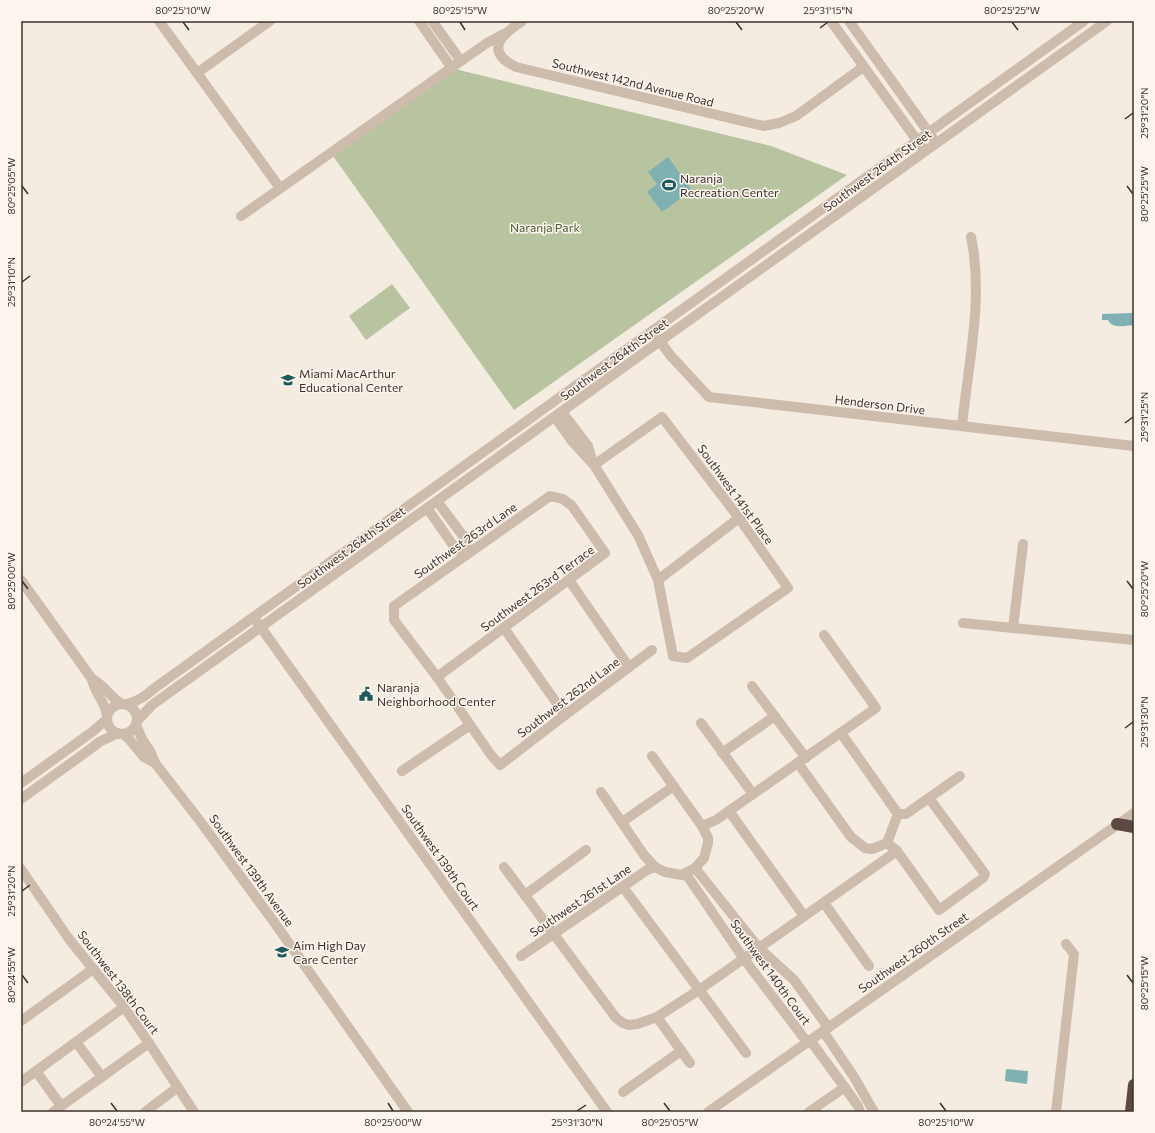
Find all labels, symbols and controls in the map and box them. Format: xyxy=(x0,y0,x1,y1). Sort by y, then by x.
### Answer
text: 80°25'10"W xyxy=(155,4,211,16)
text: 80°25'15"W xyxy=(433,4,487,16)
text: 80°25'20"W xyxy=(708,4,764,16)
text: 25°31'15"N xyxy=(803,4,853,16)
text: 80°25'25"W xyxy=(984,4,1040,16)
street label: Southwest 142nd Avenue Road xyxy=(551,55,715,109)
text: 25°31'20"N xyxy=(1138,87,1150,139)
street label: Southwest 264th Street xyxy=(820,126,934,214)
text: 80°25'05"W xyxy=(5,158,17,214)
text: 80°25'25"W xyxy=(1138,166,1150,222)
place label: Naranja Recreation Center xyxy=(680,171,779,199)
sports icon: Naranja Recreation Center xyxy=(661,177,677,193)
park label: Naranja Park xyxy=(510,220,580,234)
text: 25°31'10"N xyxy=(5,257,17,307)
street label: Southwest 264th Street xyxy=(557,315,671,403)
place label: Miami MacArthur Educational Center xyxy=(299,366,403,394)
school or university icon: Miami MacArthur Educational Center xyxy=(280,372,296,388)
street label: Henderson Drive xyxy=(834,392,926,416)
text: 25°31'25"N xyxy=(1138,392,1150,442)
street label: Southwest 141st Place xyxy=(695,441,777,547)
street label: Southwest 263rd Lane xyxy=(411,499,519,581)
street label: Southwest 264th Street xyxy=(294,503,408,591)
street label: Southwest 263rd Terrace xyxy=(478,542,596,634)
text: 80°25'00"W xyxy=(5,552,17,610)
text: 80°25'20"W xyxy=(1138,561,1150,617)
street label: Southwest 262nd Lane xyxy=(514,654,622,740)
place label: Naranja Neighborhood Center xyxy=(377,680,496,708)
public building icon: Naranja Neighborhood Center xyxy=(358,686,374,702)
text: 25°31'30"N xyxy=(1138,696,1150,748)
street label: Southwest 139th Court xyxy=(399,801,483,913)
street label: Southwest 139th Avenue xyxy=(207,812,297,928)
street label: Southwest 261st Lane xyxy=(527,861,633,939)
text: 25°31'20"N xyxy=(5,865,17,917)
street label: Southwest 260th Street xyxy=(855,909,971,995)
street label: Southwest 140th Court xyxy=(728,917,814,1028)
street label: Southwest 138th Court xyxy=(75,927,163,1037)
place label: Aim High Day Care Center xyxy=(293,938,366,966)
school or university icon: Aim High Day Care Center xyxy=(274,944,290,960)
text: 80°24'55"W xyxy=(5,947,17,1003)
text: 80°25'15"W xyxy=(1138,956,1150,1010)
text: 80°24'55"W xyxy=(89,1116,145,1128)
text: 80°25'00"W xyxy=(364,1116,422,1128)
text: 25°31'30"N xyxy=(551,1116,603,1128)
text: 80°25'05"W xyxy=(642,1116,698,1128)
text: 80°25'10"W xyxy=(918,1116,974,1128)

